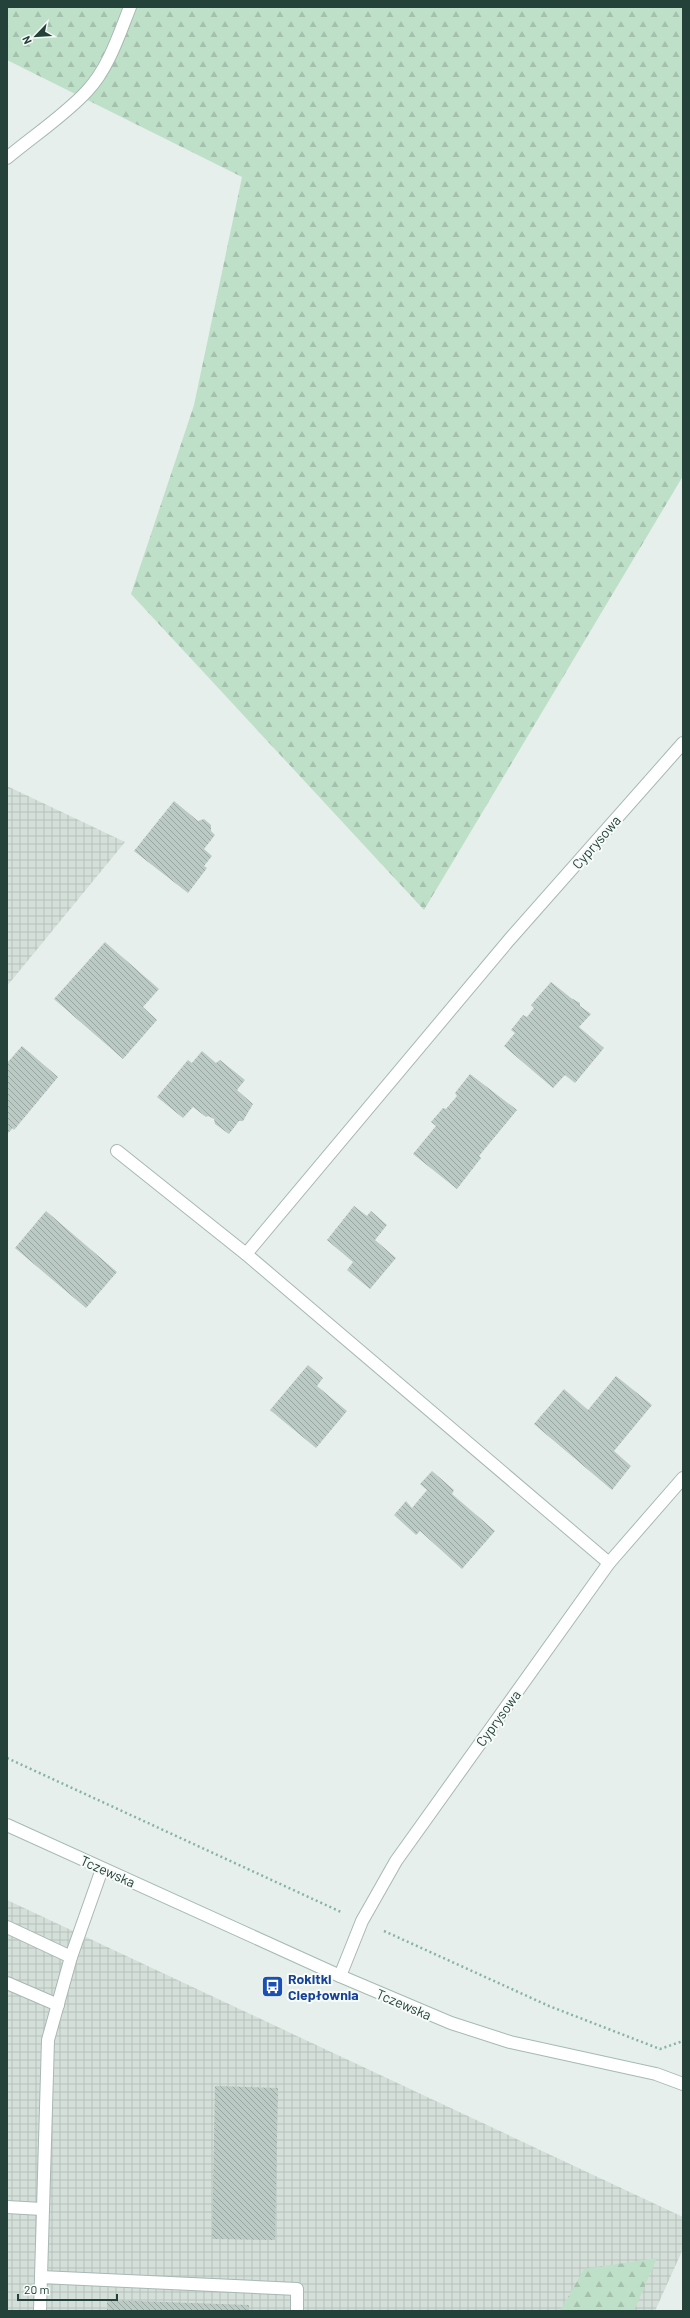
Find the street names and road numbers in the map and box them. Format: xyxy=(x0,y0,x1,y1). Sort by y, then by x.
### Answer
street label: Cyprysowa xyxy=(568,812,624,872)
street label: Cyprysowa xyxy=(472,1687,524,1749)
street label: Tczewska xyxy=(78,1851,138,1891)
street label: Tczewska xyxy=(374,1985,434,2023)

